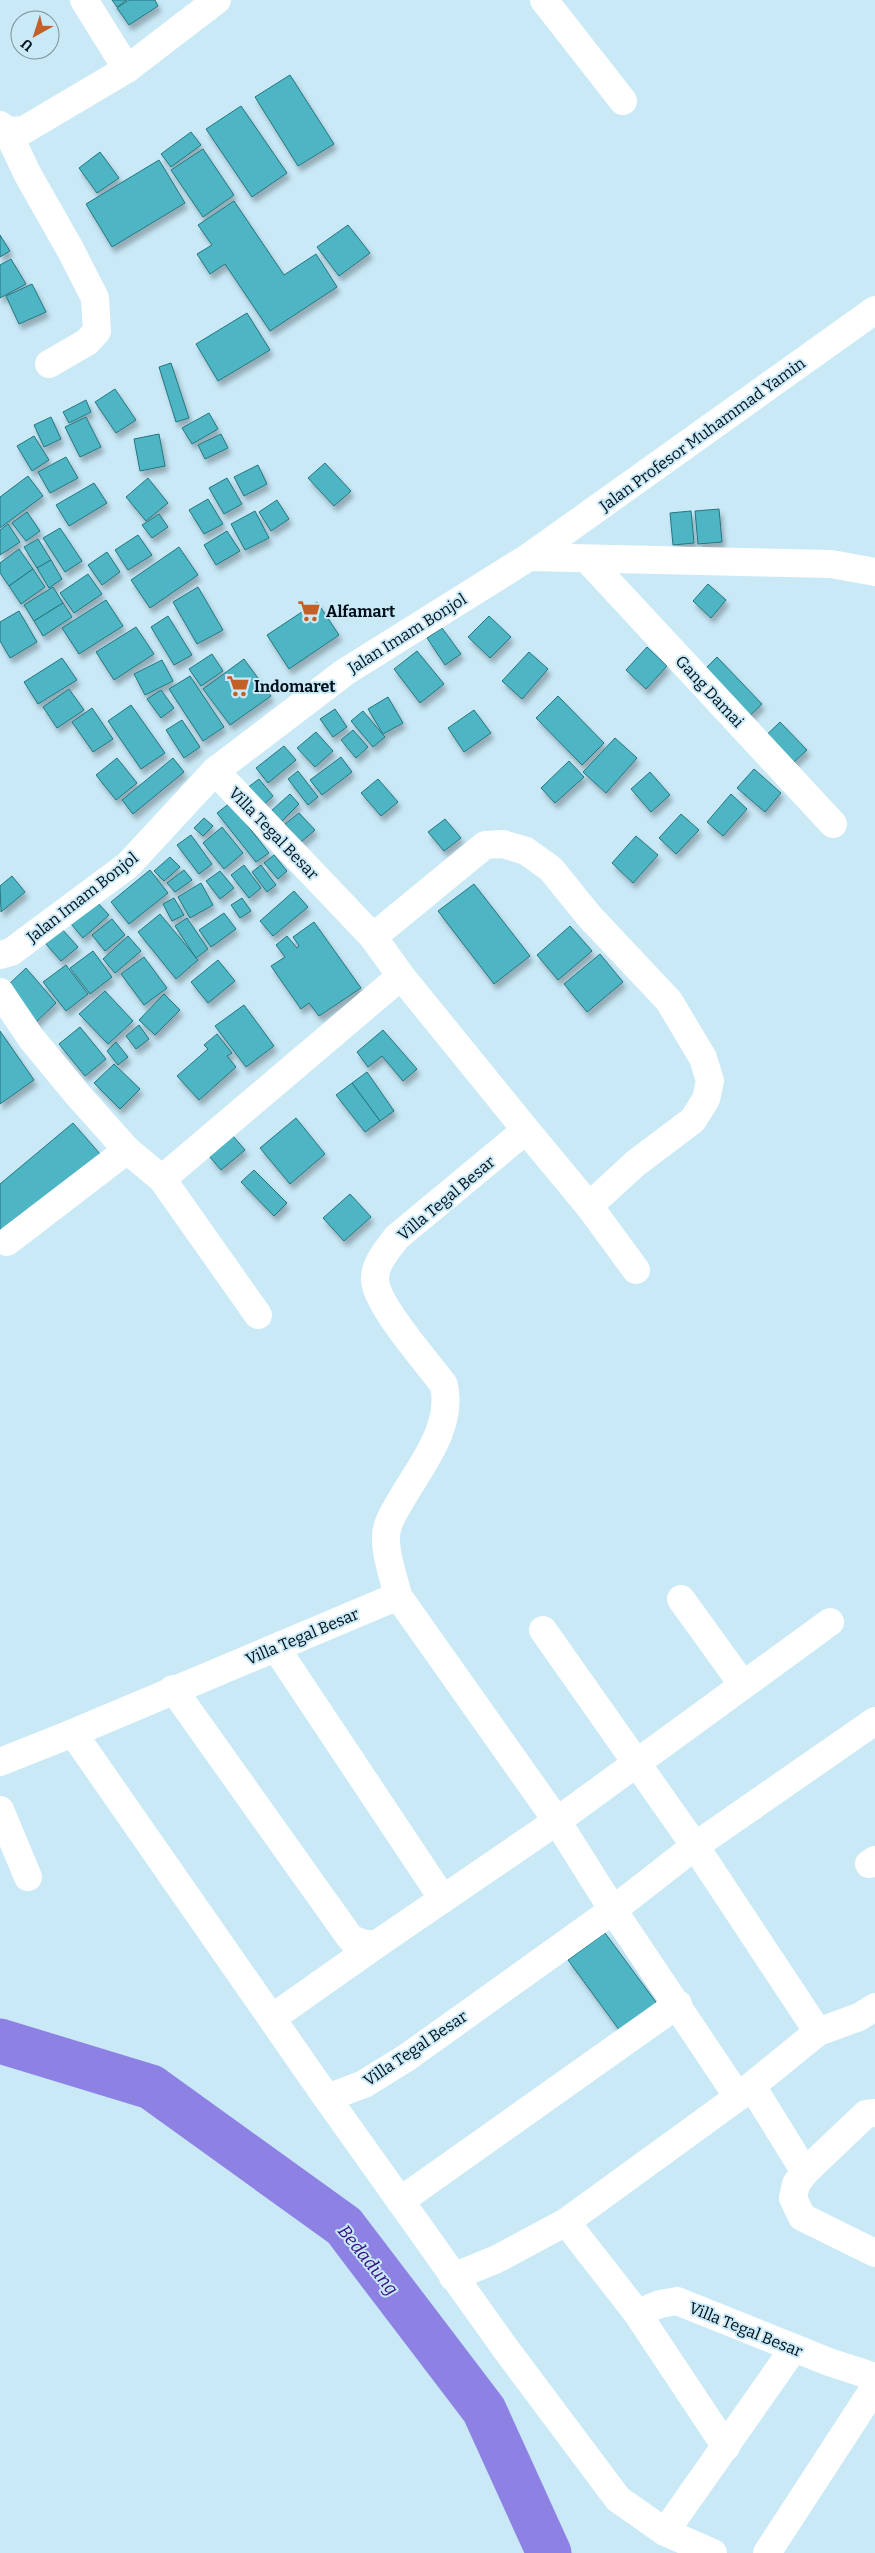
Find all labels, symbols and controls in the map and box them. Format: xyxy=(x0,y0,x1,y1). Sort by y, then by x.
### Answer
north arrow xyxy=(10,10,60,60)
text: U xyxy=(17,34,37,55)
street label: Jalan Profesor Muhammad Yamin xyxy=(595,353,809,516)
street label: Jalan Imam Bonjol xyxy=(344,589,470,678)
supermarket icon: Alfamart xyxy=(296,598,322,624)
place label: Alfamart xyxy=(326,602,396,621)
street label: Gang Damai xyxy=(672,651,748,731)
supermarket icon: Indomaret xyxy=(225,673,251,699)
place label: Indomaret xyxy=(254,677,336,696)
street label: Villa Tegal Besar xyxy=(225,783,323,883)
street label: Jalan Imam Bonjol xyxy=(22,848,142,947)
street label: Villa Tegal Besar xyxy=(394,1152,499,1245)
street label: Villa Tegal Besar xyxy=(243,1604,362,1669)
street label: Villa Tegal Besar xyxy=(360,2007,471,2090)
water label: Bedadung xyxy=(333,2220,403,2300)
street label: Villa Tegal Besar xyxy=(686,2298,806,2361)

